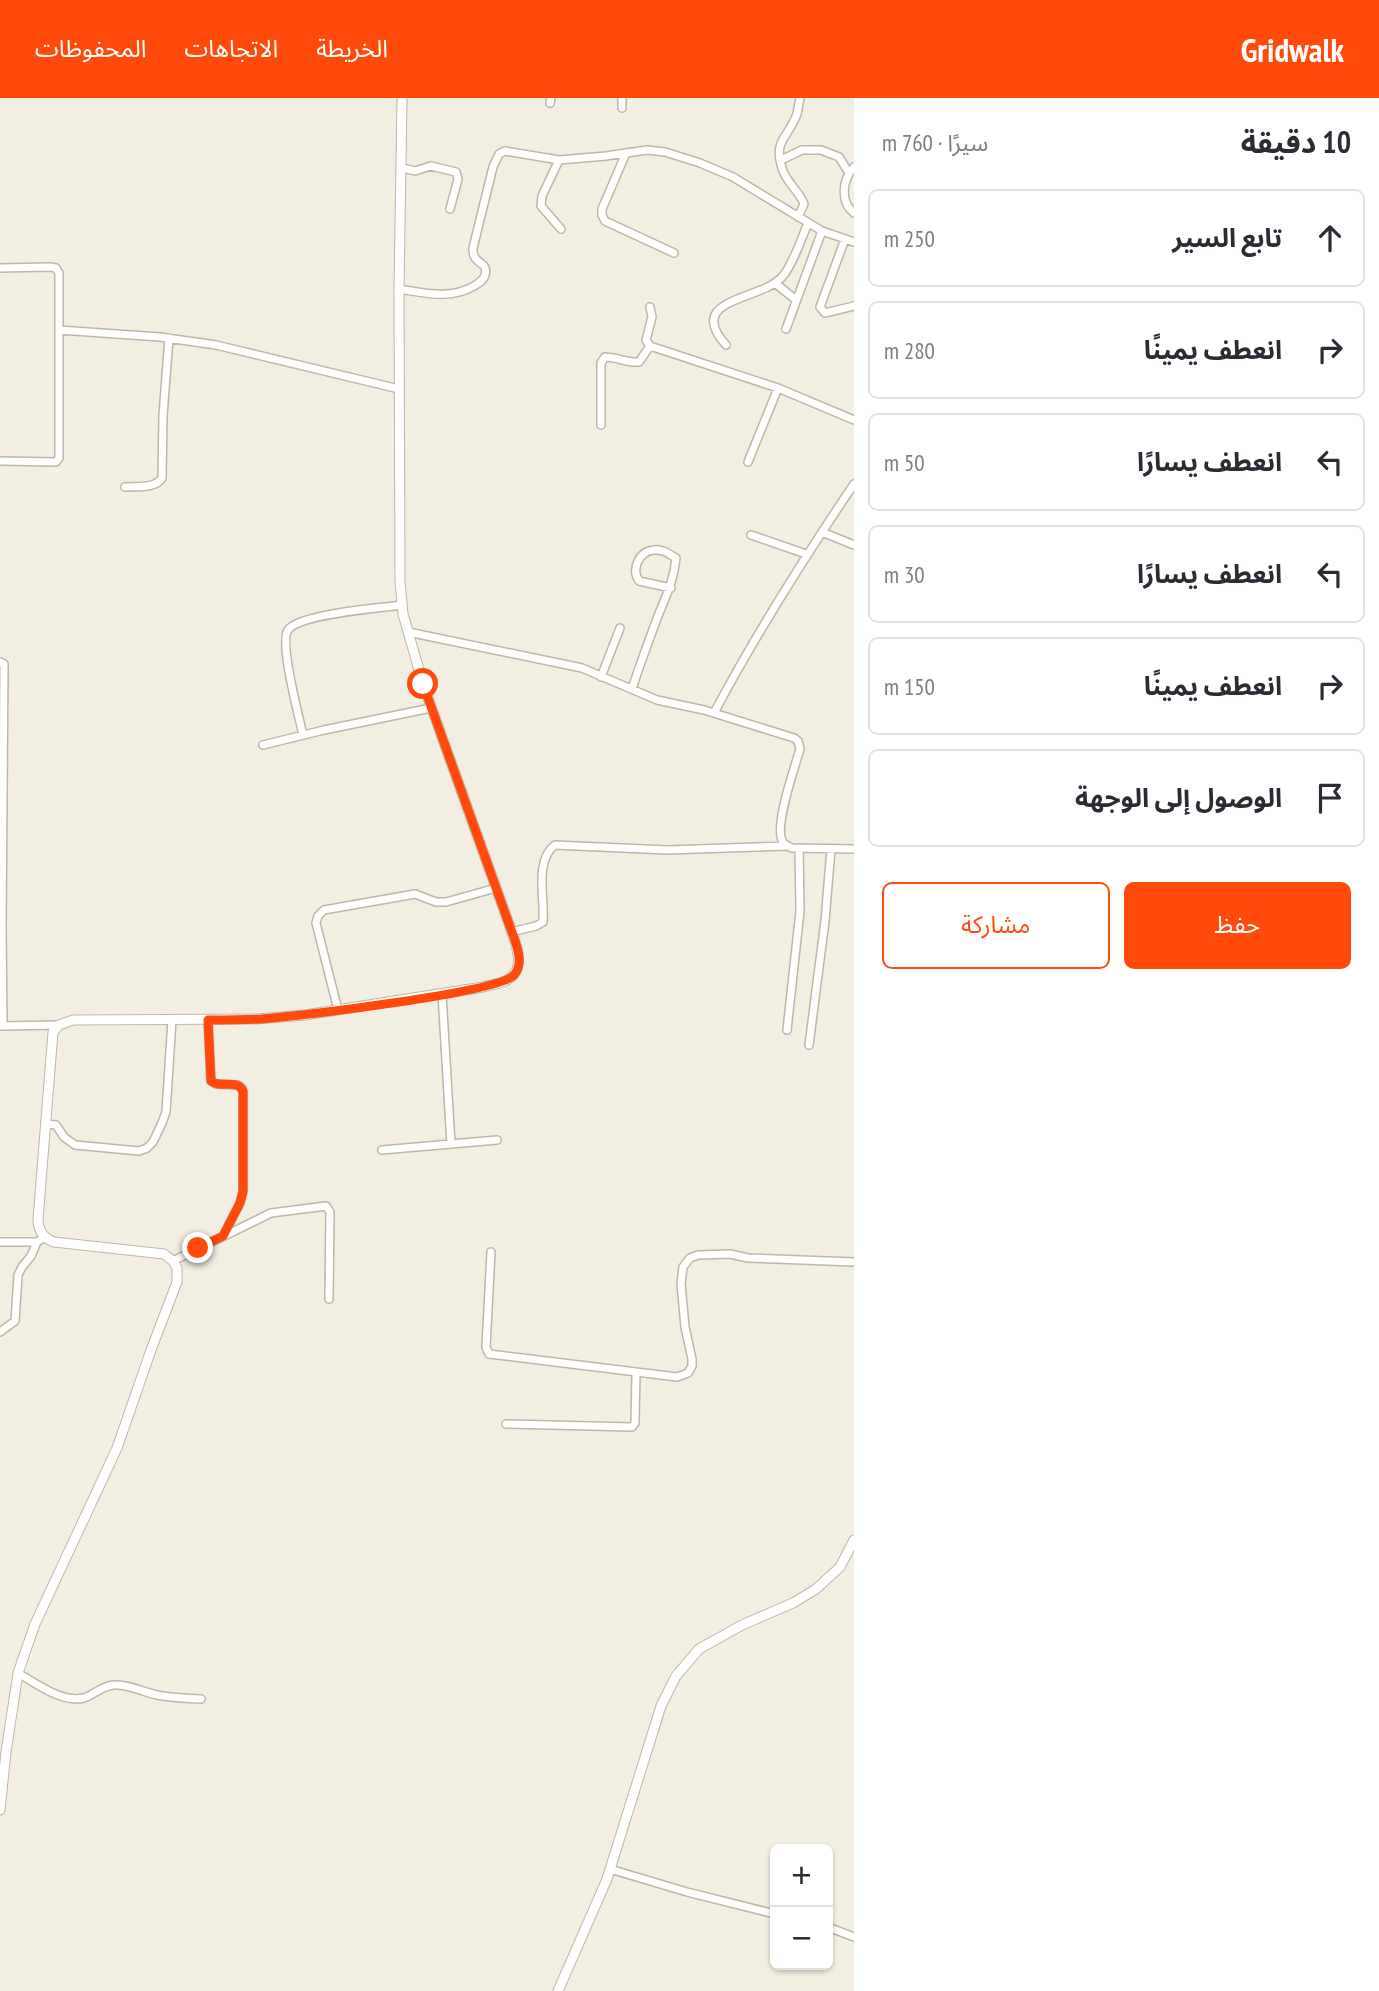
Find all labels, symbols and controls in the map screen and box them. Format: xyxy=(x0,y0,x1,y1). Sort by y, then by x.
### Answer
text: Gridwalk xyxy=(1241,28,1344,71)
text: المحفوظات xyxy=(35,33,146,64)
text: الاتجاهات xyxy=(184,33,278,64)
text: الخريطة xyxy=(316,33,388,64)
text: 10 دقيقة xyxy=(1241,122,1351,161)
text: سيرًا · 760 m xyxy=(882,128,988,157)
icon: ahead xyxy=(1311,219,1349,257)
text: تابع السير xyxy=(1172,221,1282,254)
text: 250 m xyxy=(884,224,935,253)
icon: right xyxy=(1311,331,1349,369)
text: انعطف يمينًا xyxy=(1144,333,1282,366)
text: 280 m xyxy=(884,336,935,365)
icon: left xyxy=(1311,443,1349,481)
text: انعطف يسارًا xyxy=(1137,445,1282,478)
text: 50 m xyxy=(884,448,925,477)
icon: left xyxy=(1311,555,1349,593)
text: انعطف يسارًا xyxy=(1137,557,1282,590)
text: 30 m xyxy=(884,560,925,589)
icon: right xyxy=(1311,667,1349,705)
route start xyxy=(407,668,438,699)
text: انعطف يمينًا xyxy=(1144,669,1282,702)
text: 150 m xyxy=(884,672,935,701)
icon: arrive xyxy=(1311,779,1349,817)
text: الوصول إلى الوجهة xyxy=(1075,781,1282,814)
button: مشاركة xyxy=(882,882,1110,969)
button: حفظ xyxy=(1124,882,1351,969)
route end xyxy=(182,1232,213,1263)
map controls xyxy=(770,1844,833,1970)
button: + xyxy=(770,1844,833,1907)
button: − xyxy=(770,1907,833,1970)

